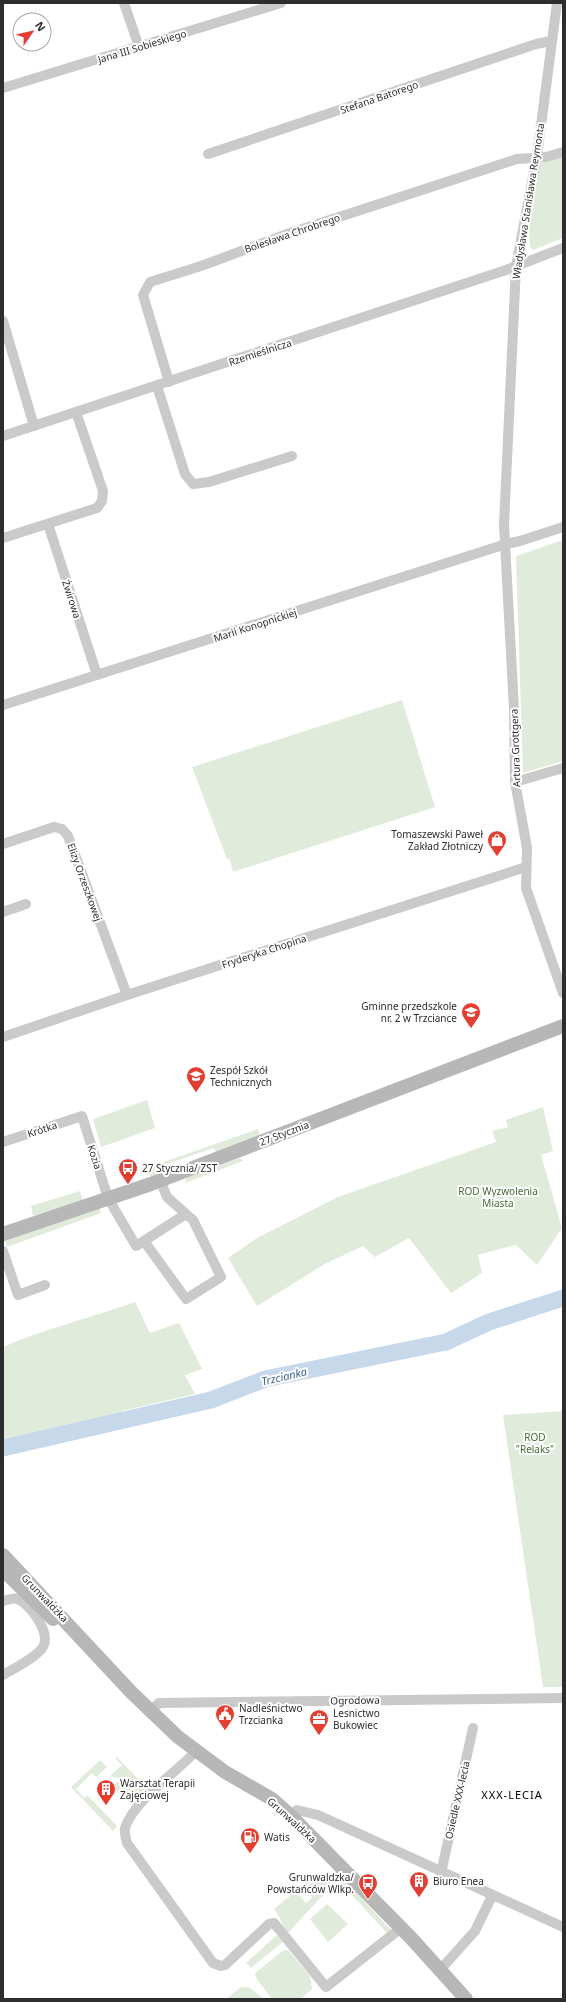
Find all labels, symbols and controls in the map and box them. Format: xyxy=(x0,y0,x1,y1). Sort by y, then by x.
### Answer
north arrow xyxy=(12,12,52,52)
text: N xyxy=(32,18,49,34)
street label: Jana III Sobieskiego xyxy=(95,26,188,66)
street label: Stefana Batorego xyxy=(338,77,420,117)
street label: Władysława Stanisława Reymonta xyxy=(509,122,547,280)
street label: Bolesława Chrobrego xyxy=(242,210,342,256)
street label: Rzemieślnicza xyxy=(227,335,293,369)
street label: Żwirowa xyxy=(59,578,85,620)
street label: Marii Konopnickiej xyxy=(212,605,298,645)
street label: Artura Grottgera xyxy=(507,709,523,787)
place label: Tomaszewski Paweł Zakład Złotniczy xyxy=(391,827,484,853)
shop icon: Tomaszewski Paweł Zakład Złotniczy xyxy=(486,829,508,857)
street label: Elizy Orzeszkowej xyxy=(64,841,106,923)
street label: Fryderyka Chopina xyxy=(220,931,308,971)
place label: Gminne przedszkole nr. 2 w Trzciance xyxy=(361,999,457,1025)
school or university icon: Gminne przedszkole nr. 2 w Trzciance xyxy=(460,1001,482,1029)
place label: Zespół Szkół Technicznych xyxy=(210,1063,272,1089)
school or university icon: Zespół Szkół Technicznych xyxy=(185,1065,207,1093)
street label: 27 Stycznia xyxy=(257,1117,311,1149)
street label: Krótka xyxy=(25,1118,59,1140)
street label: Kozia xyxy=(84,1143,106,1171)
bus stop icon: 27 Stycznia/ ZST xyxy=(117,1157,139,1185)
place label: 27 Stycznia/ ZST xyxy=(142,1161,218,1175)
park label: ROD Wyzwolenia Miasta xyxy=(458,1184,538,1210)
water label: Trzcianka xyxy=(260,1363,309,1389)
park label: ROD "Relaks" xyxy=(516,1430,554,1456)
street label: Grunwaldzka xyxy=(19,1571,71,1625)
street label: Ogrodowa xyxy=(330,1693,380,1707)
place label: Nadleśnictwo Trzcianka xyxy=(239,1701,302,1727)
public building icon: Nadleśnictwo Trzcianka xyxy=(214,1703,236,1731)
place label: Lesnictwo Bukowiec xyxy=(333,1706,380,1732)
office icon: Lesnictwo Bukowiec xyxy=(308,1708,330,1736)
street label: Osiedle XXX-lecia xyxy=(441,1760,473,1840)
place label: Warsztat Terapii Zajęciowej xyxy=(120,1776,195,1802)
building icon: Warsztat Terapii Zajęciowej xyxy=(95,1778,117,1806)
district label: XXX-LECIA xyxy=(481,1787,543,1802)
street label: Grunwaldzka xyxy=(264,1794,320,1846)
fuel station icon: Watis xyxy=(239,1826,261,1854)
place label: Watis xyxy=(264,1830,290,1844)
place label: Grunwaldzka/ Powstańców Wlkp. xyxy=(267,1870,354,1896)
building icon: Biuro Enea xyxy=(408,1870,430,1898)
bus stop icon: Grunwaldzka/ Powstańców Wlkp. xyxy=(357,1872,379,1900)
place label: Biuro Enea xyxy=(433,1874,484,1888)

